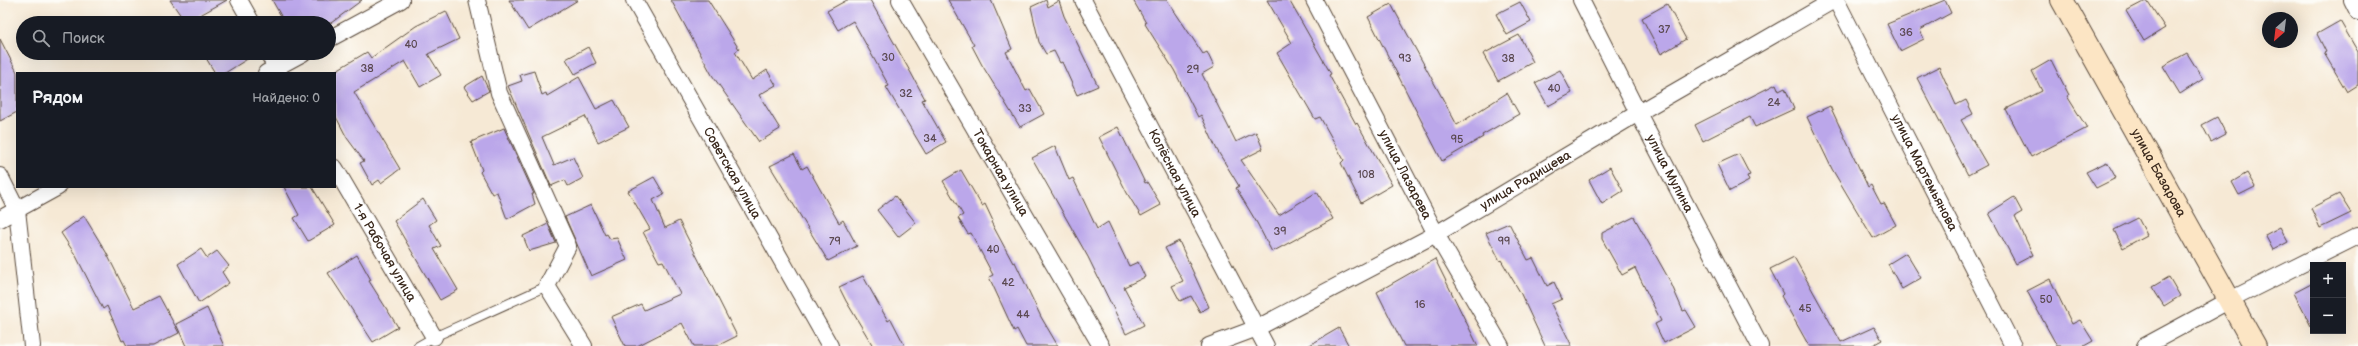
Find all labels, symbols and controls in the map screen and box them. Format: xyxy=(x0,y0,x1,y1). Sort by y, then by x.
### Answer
north arrow xyxy=(2262,12,2298,48)
search box xyxy=(16,16,336,60)
house number: 37 xyxy=(1658,23,1671,36)
house number: 36 xyxy=(1899,26,1913,39)
icon: search xyxy=(30,27,52,49)
text: Поиск xyxy=(62,29,105,48)
house number: 40 xyxy=(404,38,418,51)
house number: 30 xyxy=(881,51,895,64)
house number: 93 xyxy=(1398,52,1412,65)
house number: 38 xyxy=(1501,52,1515,65)
house number: 38 xyxy=(360,62,374,75)
house number: 29 xyxy=(1187,63,1199,76)
house number: 40 xyxy=(1547,82,1561,95)
house number: 32 xyxy=(899,87,913,100)
text: Рядом xyxy=(32,88,83,108)
text: Найдено: 0 xyxy=(252,90,320,106)
house number: 24 xyxy=(1767,96,1781,109)
house number: 33 xyxy=(1018,102,1032,115)
street label: улица Мартемьянова xyxy=(1888,111,1961,234)
street label: Советская улица xyxy=(700,124,765,222)
street label: Колёсная улица xyxy=(1145,126,1205,220)
street label: улица Базарова xyxy=(2127,126,2190,220)
street label: Токарная улица xyxy=(969,127,1032,220)
street label: улица Лазарева xyxy=(1375,127,1435,222)
house number: 34 xyxy=(923,132,937,145)
street label: улица Мулина xyxy=(1643,132,1697,216)
house number: 95 xyxy=(1451,133,1463,146)
street label: улица Радищева xyxy=(1477,147,1574,214)
house number: 108 xyxy=(1357,168,1375,181)
street label: 1-я Рабочая улица xyxy=(349,200,420,305)
house number: 39 xyxy=(1273,225,1287,238)
house number: 79 xyxy=(829,235,841,248)
house number: 99 xyxy=(1498,235,1510,248)
house number: 40 xyxy=(986,243,1000,256)
map controls xyxy=(2310,262,2346,334)
button: + xyxy=(2310,262,2346,298)
house number: 42 xyxy=(1001,276,1015,289)
house number: 50 xyxy=(2040,293,2053,306)
house number: 16 xyxy=(1415,298,1426,311)
button: − xyxy=(2310,298,2346,334)
house number: 45 xyxy=(1798,302,1812,315)
house number: 44 xyxy=(1016,308,1030,321)

